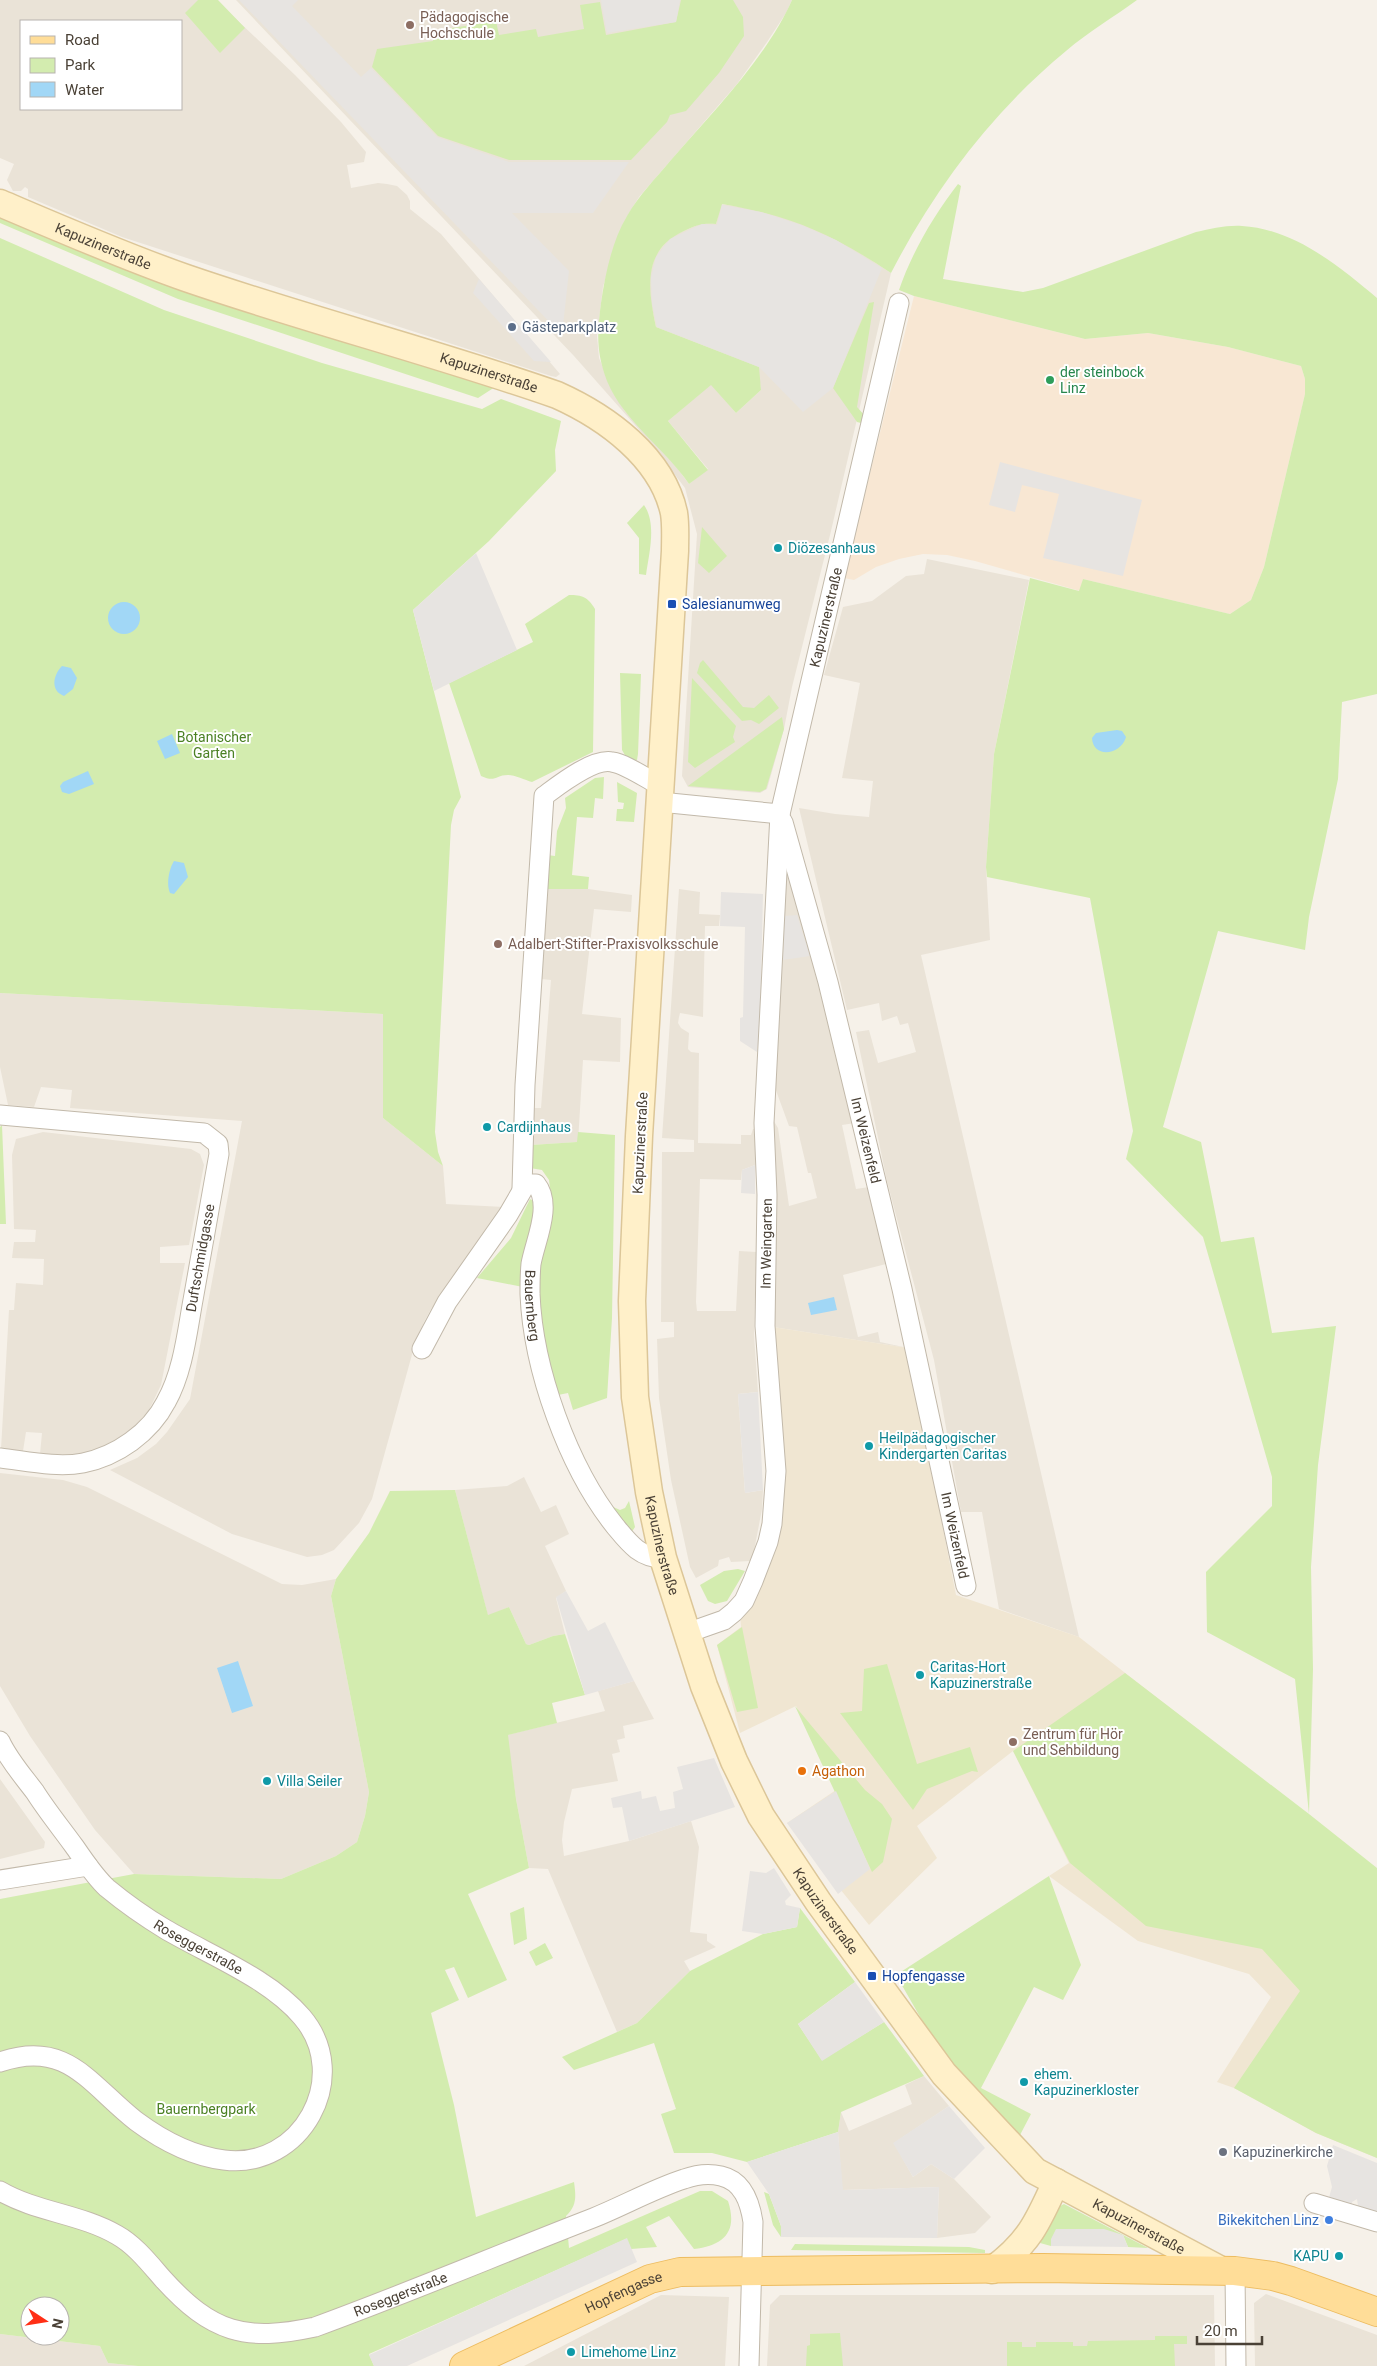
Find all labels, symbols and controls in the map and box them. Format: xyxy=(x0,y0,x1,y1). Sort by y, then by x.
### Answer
place label: Pädagogische Hochschule xyxy=(420,9,509,41)
marker: Pädagogische Hochschule xyxy=(404,19,416,31)
legend xyxy=(20,20,182,110)
text: Road xyxy=(65,31,99,49)
text: Park xyxy=(65,56,96,74)
text: Water xyxy=(65,81,104,99)
street label: Kapuzinerstraße xyxy=(53,219,154,273)
place label: Gästeparkplatz xyxy=(522,319,616,335)
marker: Gästeparkplatz xyxy=(506,321,518,333)
street label: Kapuzinerstraße xyxy=(438,349,540,396)
place label: der steinbock Linz xyxy=(1060,364,1145,396)
marker: der steinbock Linz xyxy=(1044,374,1056,386)
place label: Diözesanhaus xyxy=(788,540,876,556)
marker: Diözesanhaus xyxy=(772,542,784,554)
street label: Kapuzinerstraße xyxy=(806,566,845,669)
place label: Salesianumweg xyxy=(682,596,781,612)
marker: Salesianumweg xyxy=(666,598,678,610)
park label: Botanischer Garten xyxy=(177,729,251,761)
place label: Adalbert-Stifter-Praxisvolksschule xyxy=(508,936,718,952)
marker: Adalbert-Stifter-Praxisvolksschule xyxy=(492,938,504,950)
street label: Kapuzinerstraße xyxy=(629,1092,651,1194)
street label: Im Weizenfeld xyxy=(848,1096,884,1185)
place label: Cardijnhaus xyxy=(497,1119,571,1135)
marker: Cardijnhaus xyxy=(481,1121,493,1133)
street label: Im Weingarten xyxy=(758,1198,775,1289)
street label: Duftschmidgasse xyxy=(183,1203,217,1313)
street label: Bauernberg xyxy=(522,1269,543,1342)
place label: Heilpädagogischer Kindergarten Caritas xyxy=(879,1430,1007,1462)
marker: Heilpädagogischer Kindergarten Caritas xyxy=(863,1440,875,1452)
street label: Im Weizenfeld xyxy=(938,1491,972,1580)
street label: Kapuzinerstraße xyxy=(642,1494,682,1597)
place label: Caritas-Hort Kapuzinerstraße xyxy=(930,1659,1032,1691)
marker: Caritas-Hort Kapuzinerstraße xyxy=(914,1669,926,1681)
place label: Zentrum für Hör und Sehbildung xyxy=(1023,1726,1123,1758)
marker: Zentrum für Hör und Sehbildung xyxy=(1007,1736,1019,1748)
place label: Agathon xyxy=(812,1763,865,1779)
marker: Agathon xyxy=(796,1765,808,1777)
place label: Villa Seiler xyxy=(277,1773,342,1789)
marker: Villa Seiler xyxy=(261,1775,273,1787)
street label: Kapuzinerstraße xyxy=(790,1865,862,1957)
street label: Roseggerstraße xyxy=(151,1916,246,1977)
place label: Hopfengasse xyxy=(882,1968,965,1984)
marker: Hopfengasse xyxy=(866,1970,878,1982)
place label: ehem. Kapuzinerkloster xyxy=(1034,2066,1139,2098)
marker: ehem. Kapuzinerkloster xyxy=(1018,2076,1030,2088)
park label: Bauernbergpark xyxy=(156,2101,256,2117)
place label: Kapuzinerkirche xyxy=(1233,2144,1333,2160)
marker: Kapuzinerkirche xyxy=(1217,2146,1229,2158)
street label: Kapuzinerstraße xyxy=(1090,2195,1188,2257)
place label: Bikekitchen Linz xyxy=(1218,2212,1319,2228)
marker: Bikekitchen Linz xyxy=(1323,2214,1335,2226)
place label: KAPU xyxy=(1293,2248,1329,2264)
marker: KAPU xyxy=(1333,2250,1345,2262)
street label: Hopfengasse xyxy=(582,2268,664,2316)
street label: Roseggerstraße xyxy=(351,2269,449,2320)
north arrow xyxy=(20,2296,70,2346)
scale bar xyxy=(1197,2314,1262,2346)
text: N xyxy=(49,2317,67,2330)
text: 20 m xyxy=(1204,2322,1238,2340)
place label: Limehome Linz xyxy=(581,2344,676,2360)
marker: Limehome Linz xyxy=(565,2346,577,2358)

